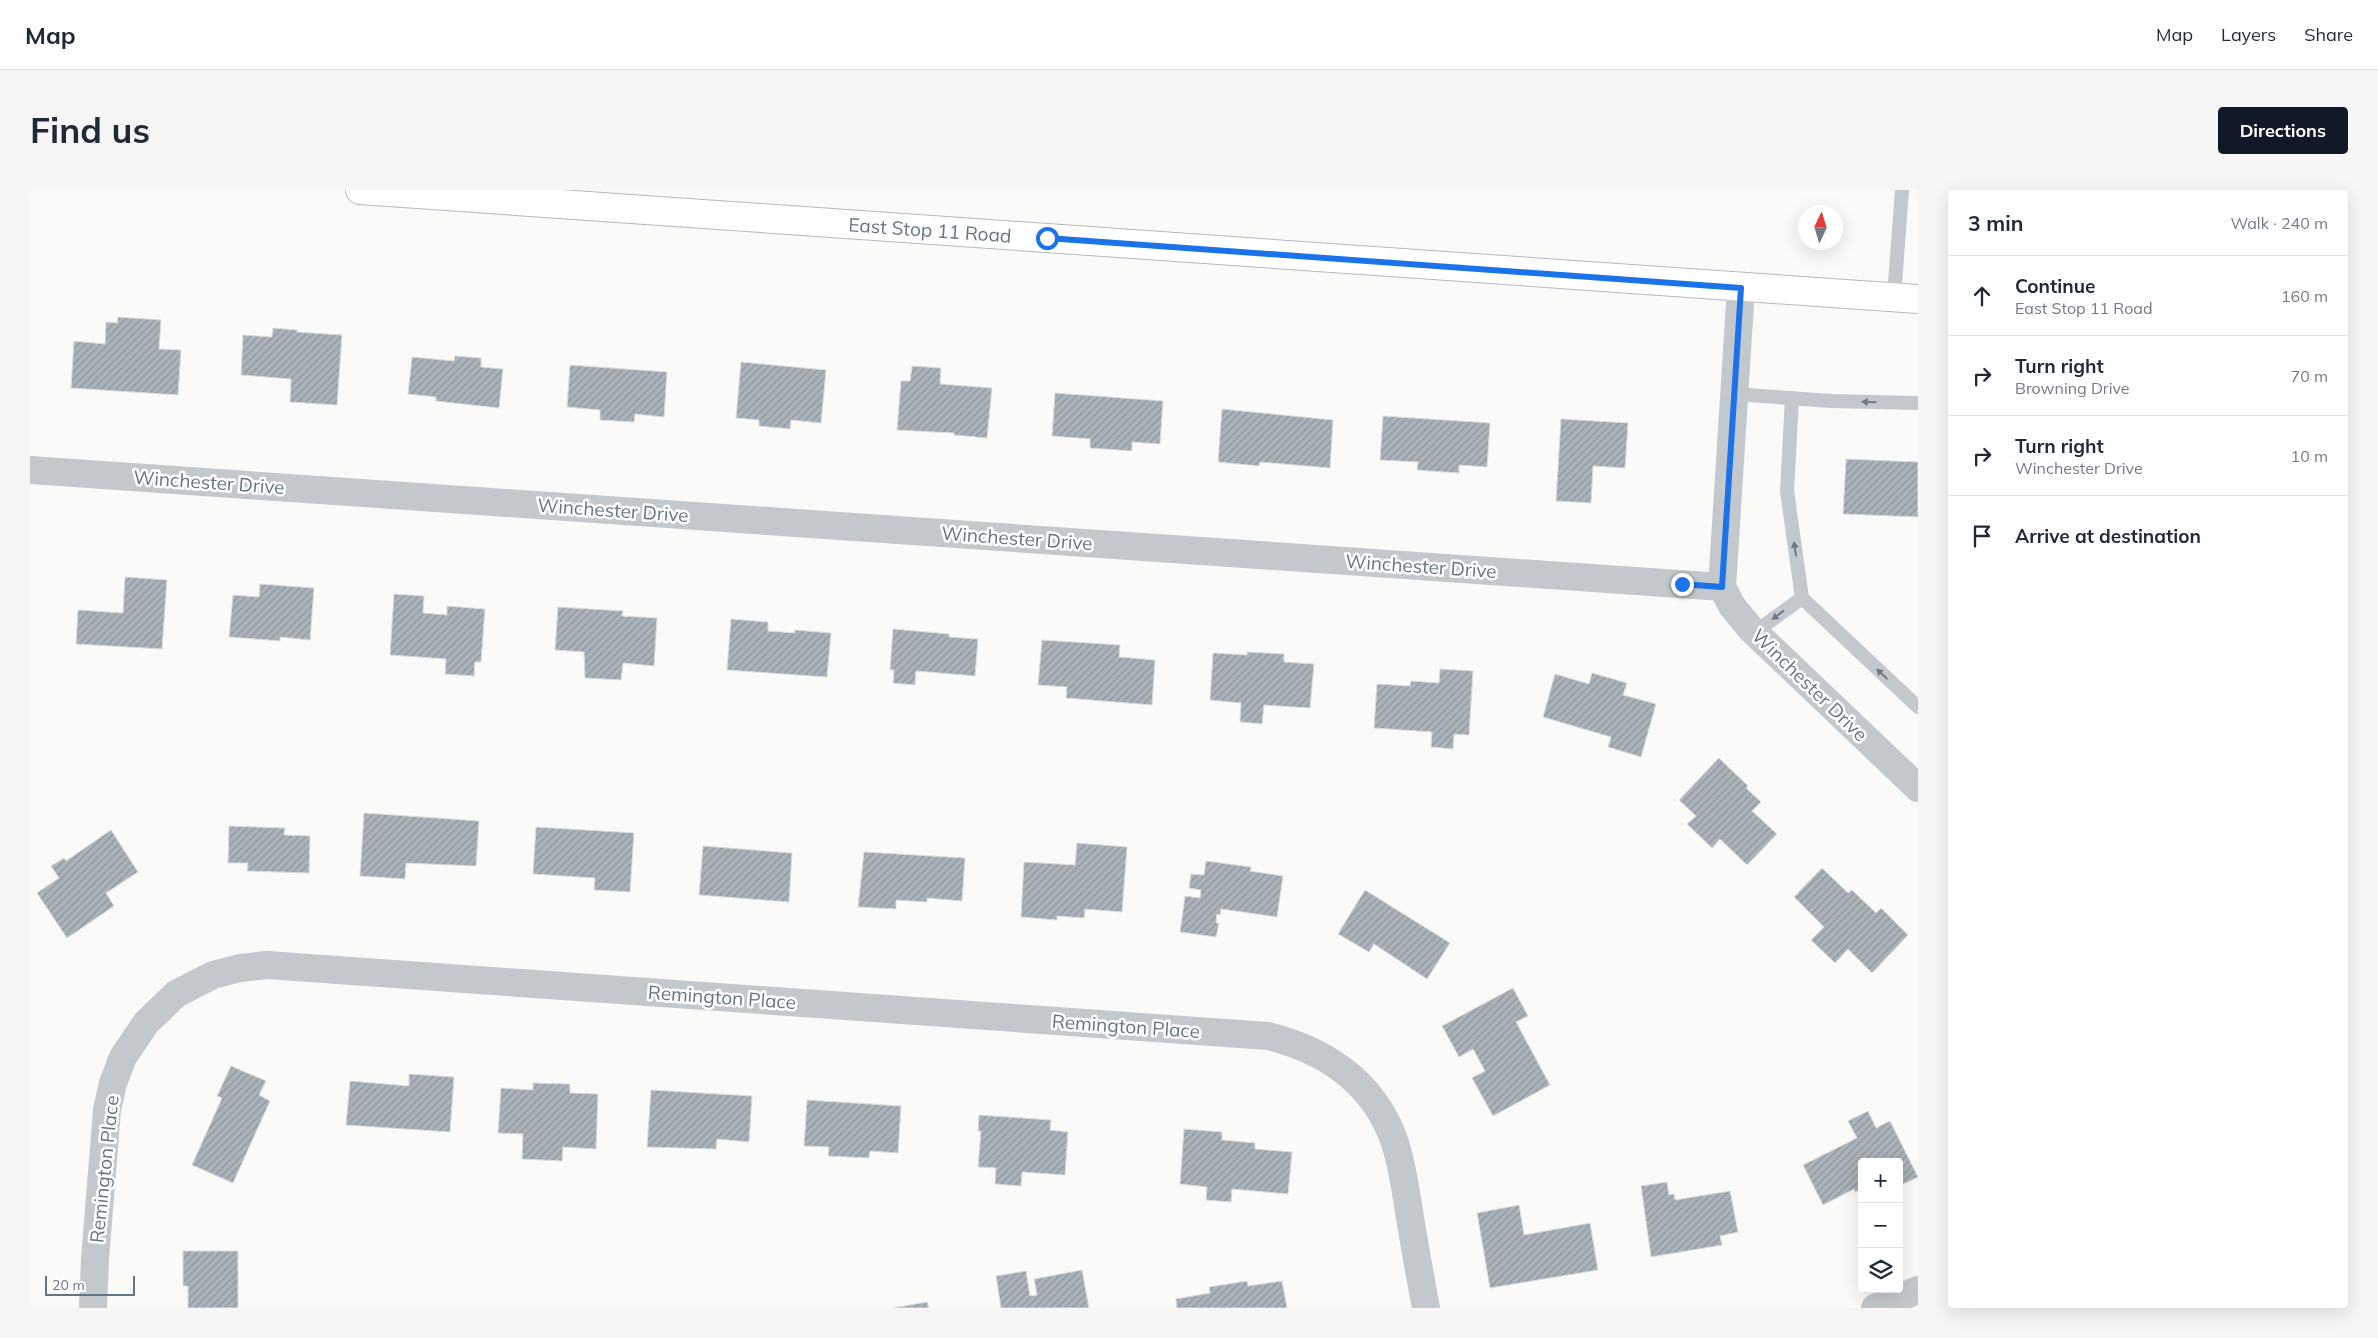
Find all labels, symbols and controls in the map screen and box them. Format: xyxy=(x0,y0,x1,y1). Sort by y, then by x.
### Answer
text: Map xyxy=(25,20,76,50)
text: Map xyxy=(2156,23,2193,46)
text: Layers xyxy=(2221,23,2276,46)
text: Share xyxy=(2304,23,2353,46)
button: Directions xyxy=(2218,107,2348,154)
text: Find us xyxy=(30,108,150,152)
north arrow xyxy=(1798,205,1843,250)
text: 3 min xyxy=(1968,210,2023,236)
street label: East Stop 11 Road xyxy=(848,212,1012,248)
text: Walk · 240 m xyxy=(2230,213,2328,233)
route start xyxy=(1036,227,1059,250)
text: Continue xyxy=(2015,274,2095,298)
icon: ahead xyxy=(1968,282,1996,310)
text: 160 m xyxy=(2281,286,2328,306)
text: East Stop 11 Road xyxy=(2015,298,2153,318)
text: Turn right xyxy=(2015,354,2104,378)
icon: right xyxy=(1968,362,1996,390)
text: 70 m xyxy=(2291,366,2328,386)
text: Browning Drive xyxy=(2015,378,2130,398)
one-way arrow xyxy=(1861,398,1877,406)
text: Turn right xyxy=(2015,434,2104,458)
icon: right xyxy=(1968,442,1996,470)
text: 10 m xyxy=(2291,446,2328,466)
text: Winchester Drive xyxy=(2015,458,2143,478)
street label: Winchester Drive xyxy=(133,465,285,499)
street label: Winchester Drive xyxy=(537,493,689,527)
street label: Winchester Drive xyxy=(941,521,1093,555)
icon: arrive xyxy=(1968,522,1996,550)
text: Arrive at destination xyxy=(2015,524,2201,548)
one-way arrow xyxy=(1791,541,1799,557)
street label: Winchester Drive xyxy=(1345,549,1497,583)
route end xyxy=(1671,573,1694,596)
one-way arrow xyxy=(1771,610,1785,620)
street label: Winchester Drive xyxy=(1747,624,1873,746)
one-way arrow xyxy=(1877,668,1889,680)
street label: Remington Place xyxy=(647,980,797,1014)
street label: Remington Place xyxy=(1051,1009,1201,1043)
street label: Remington Place xyxy=(84,1094,124,1244)
map controls xyxy=(1858,1158,1903,1293)
button: + xyxy=(1858,1158,1903,1203)
button: − xyxy=(1858,1203,1903,1248)
button: layers xyxy=(1858,1248,1903,1293)
scale bar xyxy=(45,1273,135,1296)
text: 20 m xyxy=(52,1276,85,1294)

